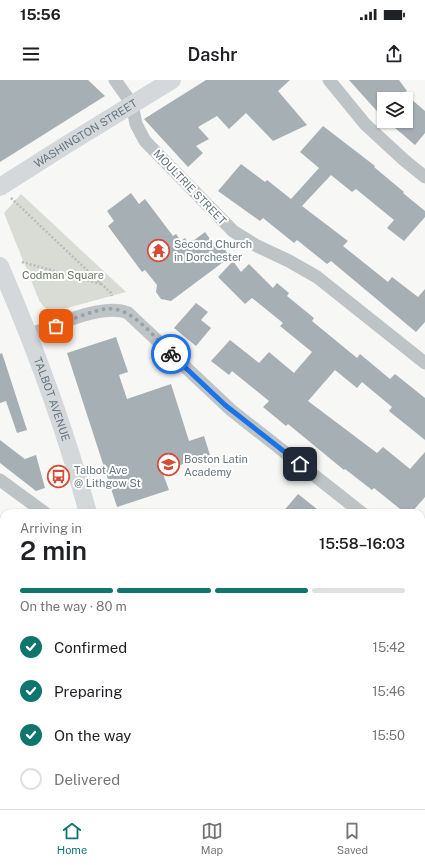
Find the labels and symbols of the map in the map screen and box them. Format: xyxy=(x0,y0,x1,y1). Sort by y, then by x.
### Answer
street label: WASHINGTON STREET xyxy=(32,97,140,170)
street label: MOULTRIE STREET xyxy=(151,147,229,227)
temple icon: Second Church in Dorchester xyxy=(146,237,172,263)
place label: Second Church in Dorchester xyxy=(174,238,252,263)
park label: Codman Square xyxy=(22,269,104,281)
pin xyxy=(39,309,73,343)
courier xyxy=(151,334,191,374)
street label: TALBOT AVENUE xyxy=(32,356,72,443)
pin xyxy=(283,447,317,481)
school or university icon: Boston Latin Academy xyxy=(155,452,181,478)
place label: Boston Latin Academy xyxy=(184,453,248,478)
bus stop icon: Talbot Ave @ Lithgow St xyxy=(46,463,72,489)
place label: Talbot Ave @ Lithgow St xyxy=(74,464,141,489)

